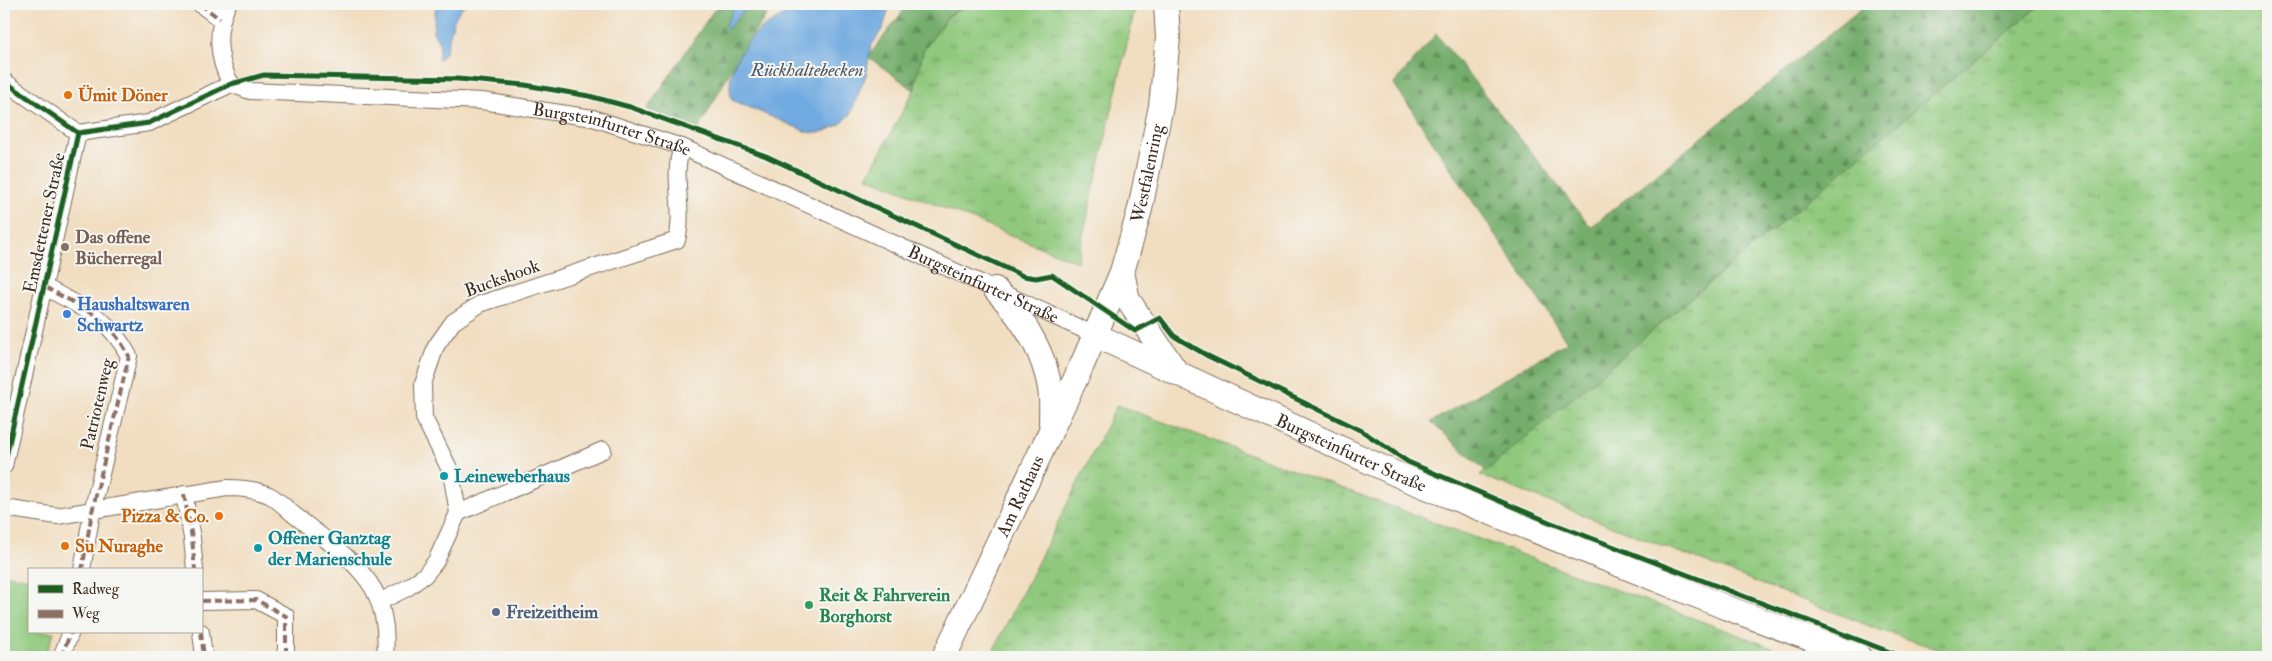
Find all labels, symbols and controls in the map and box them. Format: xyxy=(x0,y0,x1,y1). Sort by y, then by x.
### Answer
water label: Rückhaltebecken xyxy=(749,58,864,82)
place label: Ümit Döner xyxy=(78,84,168,107)
marker: Ümit Döner xyxy=(62,89,74,101)
street label: Burgsteinfurter Straße xyxy=(531,98,695,162)
street label: Westfalenring xyxy=(1125,121,1169,227)
street label: Emsdettener Straße xyxy=(18,150,71,296)
place label: Das offene Bücherregal xyxy=(75,226,162,270)
street label: Burgsteinfurter Straße xyxy=(904,240,1063,329)
marker: Das offene Bücherregal xyxy=(59,241,71,253)
street label: Buckshook xyxy=(461,254,543,303)
place label: Haushaltswaren Schwartz xyxy=(77,293,191,337)
marker: Haushaltswaren Schwartz xyxy=(61,308,73,320)
street label: Patriotenweg xyxy=(76,355,119,452)
street label: Burgsteinfurter Straße xyxy=(1272,409,1430,498)
street label: Am Rathaus xyxy=(991,452,1050,542)
place label: Leineweberhaus xyxy=(454,465,570,488)
marker: Leineweberhaus xyxy=(438,470,450,482)
place label: Pizza & Co. xyxy=(121,505,209,528)
marker: Pizza & Co. xyxy=(213,510,225,522)
place label: Offener Ganztag der Marienschule xyxy=(268,527,392,571)
place label: Su Nuraghe xyxy=(75,535,163,558)
marker: Su Nuraghe xyxy=(59,540,71,552)
marker: Offener Ganztag der Marienschule xyxy=(252,542,264,554)
legend xyxy=(28,568,202,634)
text: Radweg xyxy=(72,580,120,599)
place label: Reit & Fahrverein Borghorst xyxy=(819,584,951,628)
marker: Reit & Fahrverein Borghorst xyxy=(803,599,815,611)
place label: Freizeitheim xyxy=(506,601,599,624)
text: Weg xyxy=(71,604,100,623)
marker: Freizeitheim xyxy=(490,606,502,618)

